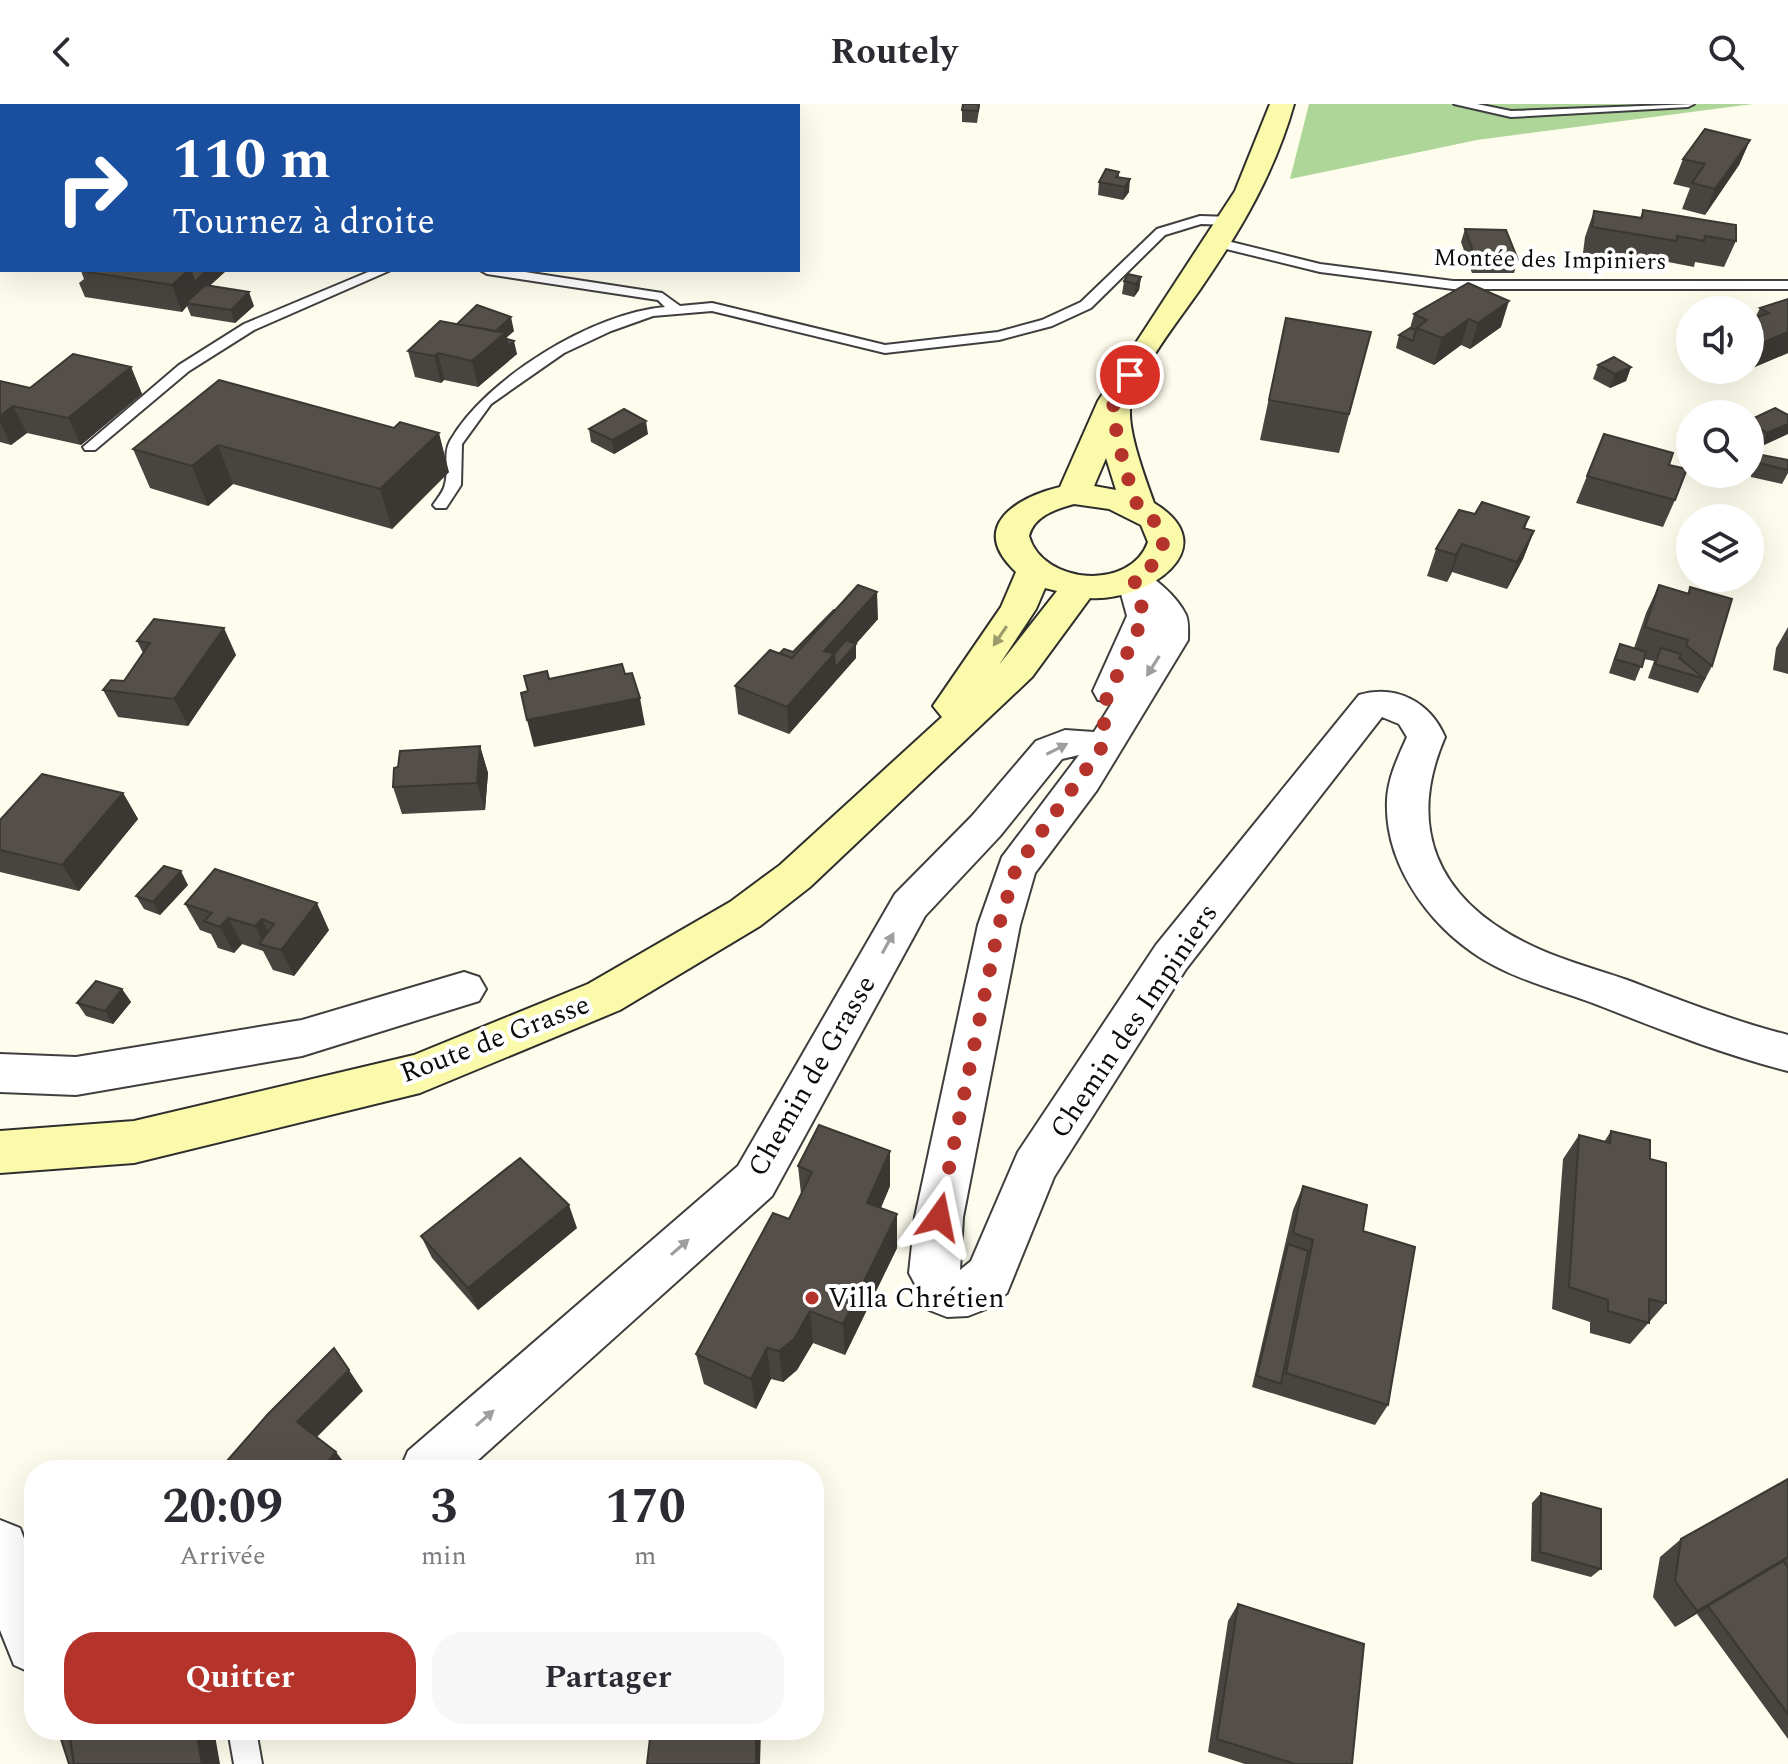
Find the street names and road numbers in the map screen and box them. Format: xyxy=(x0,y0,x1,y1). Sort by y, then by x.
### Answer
street label: Montée des Impiniers xyxy=(1433,240,1667,280)
street label: Chemin des Impiniers xyxy=(1039,895,1229,1147)
street label: Chemin de Grasse xyxy=(737,967,887,1185)
street label: Route de Grasse xyxy=(394,983,596,1095)

